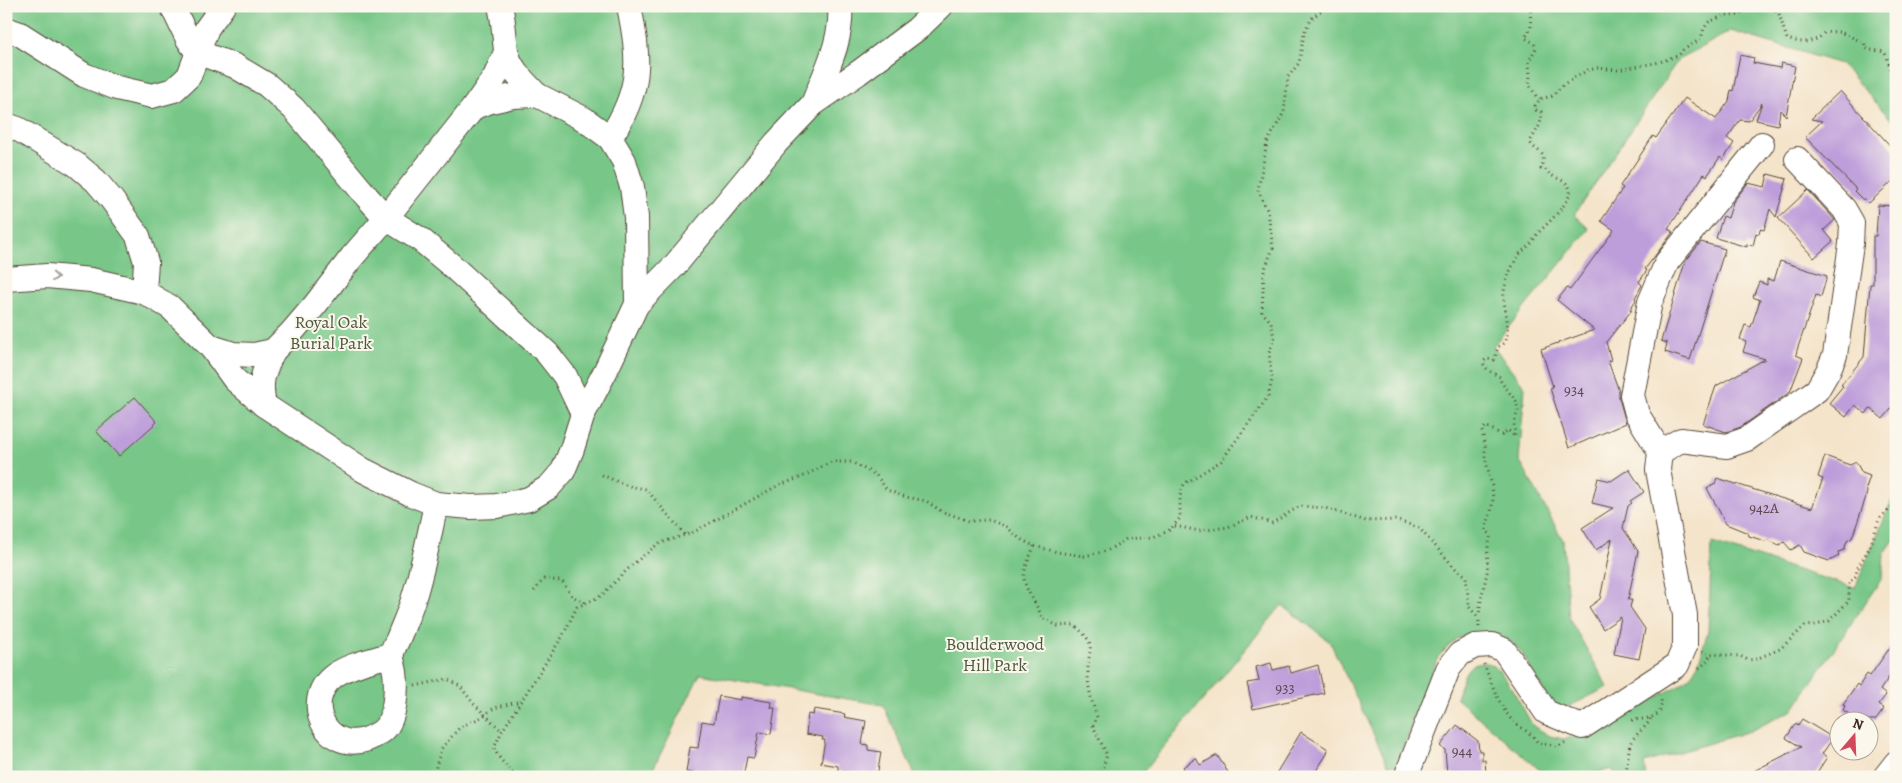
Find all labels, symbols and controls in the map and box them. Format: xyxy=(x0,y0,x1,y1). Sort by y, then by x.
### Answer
one-way arrow xyxy=(51,271,59,282)
park label: Royal Oak Burial Park xyxy=(290,310,372,355)
house number: 934 xyxy=(1564,380,1584,400)
house number: 942A xyxy=(1749,498,1779,518)
park label: Boulderwood Hill Park xyxy=(946,632,1045,677)
house number: 933 xyxy=(1275,678,1295,698)
north arrow xyxy=(1830,710,1880,760)
text: N xyxy=(1850,714,1866,735)
house number: 944 xyxy=(1452,741,1472,761)

